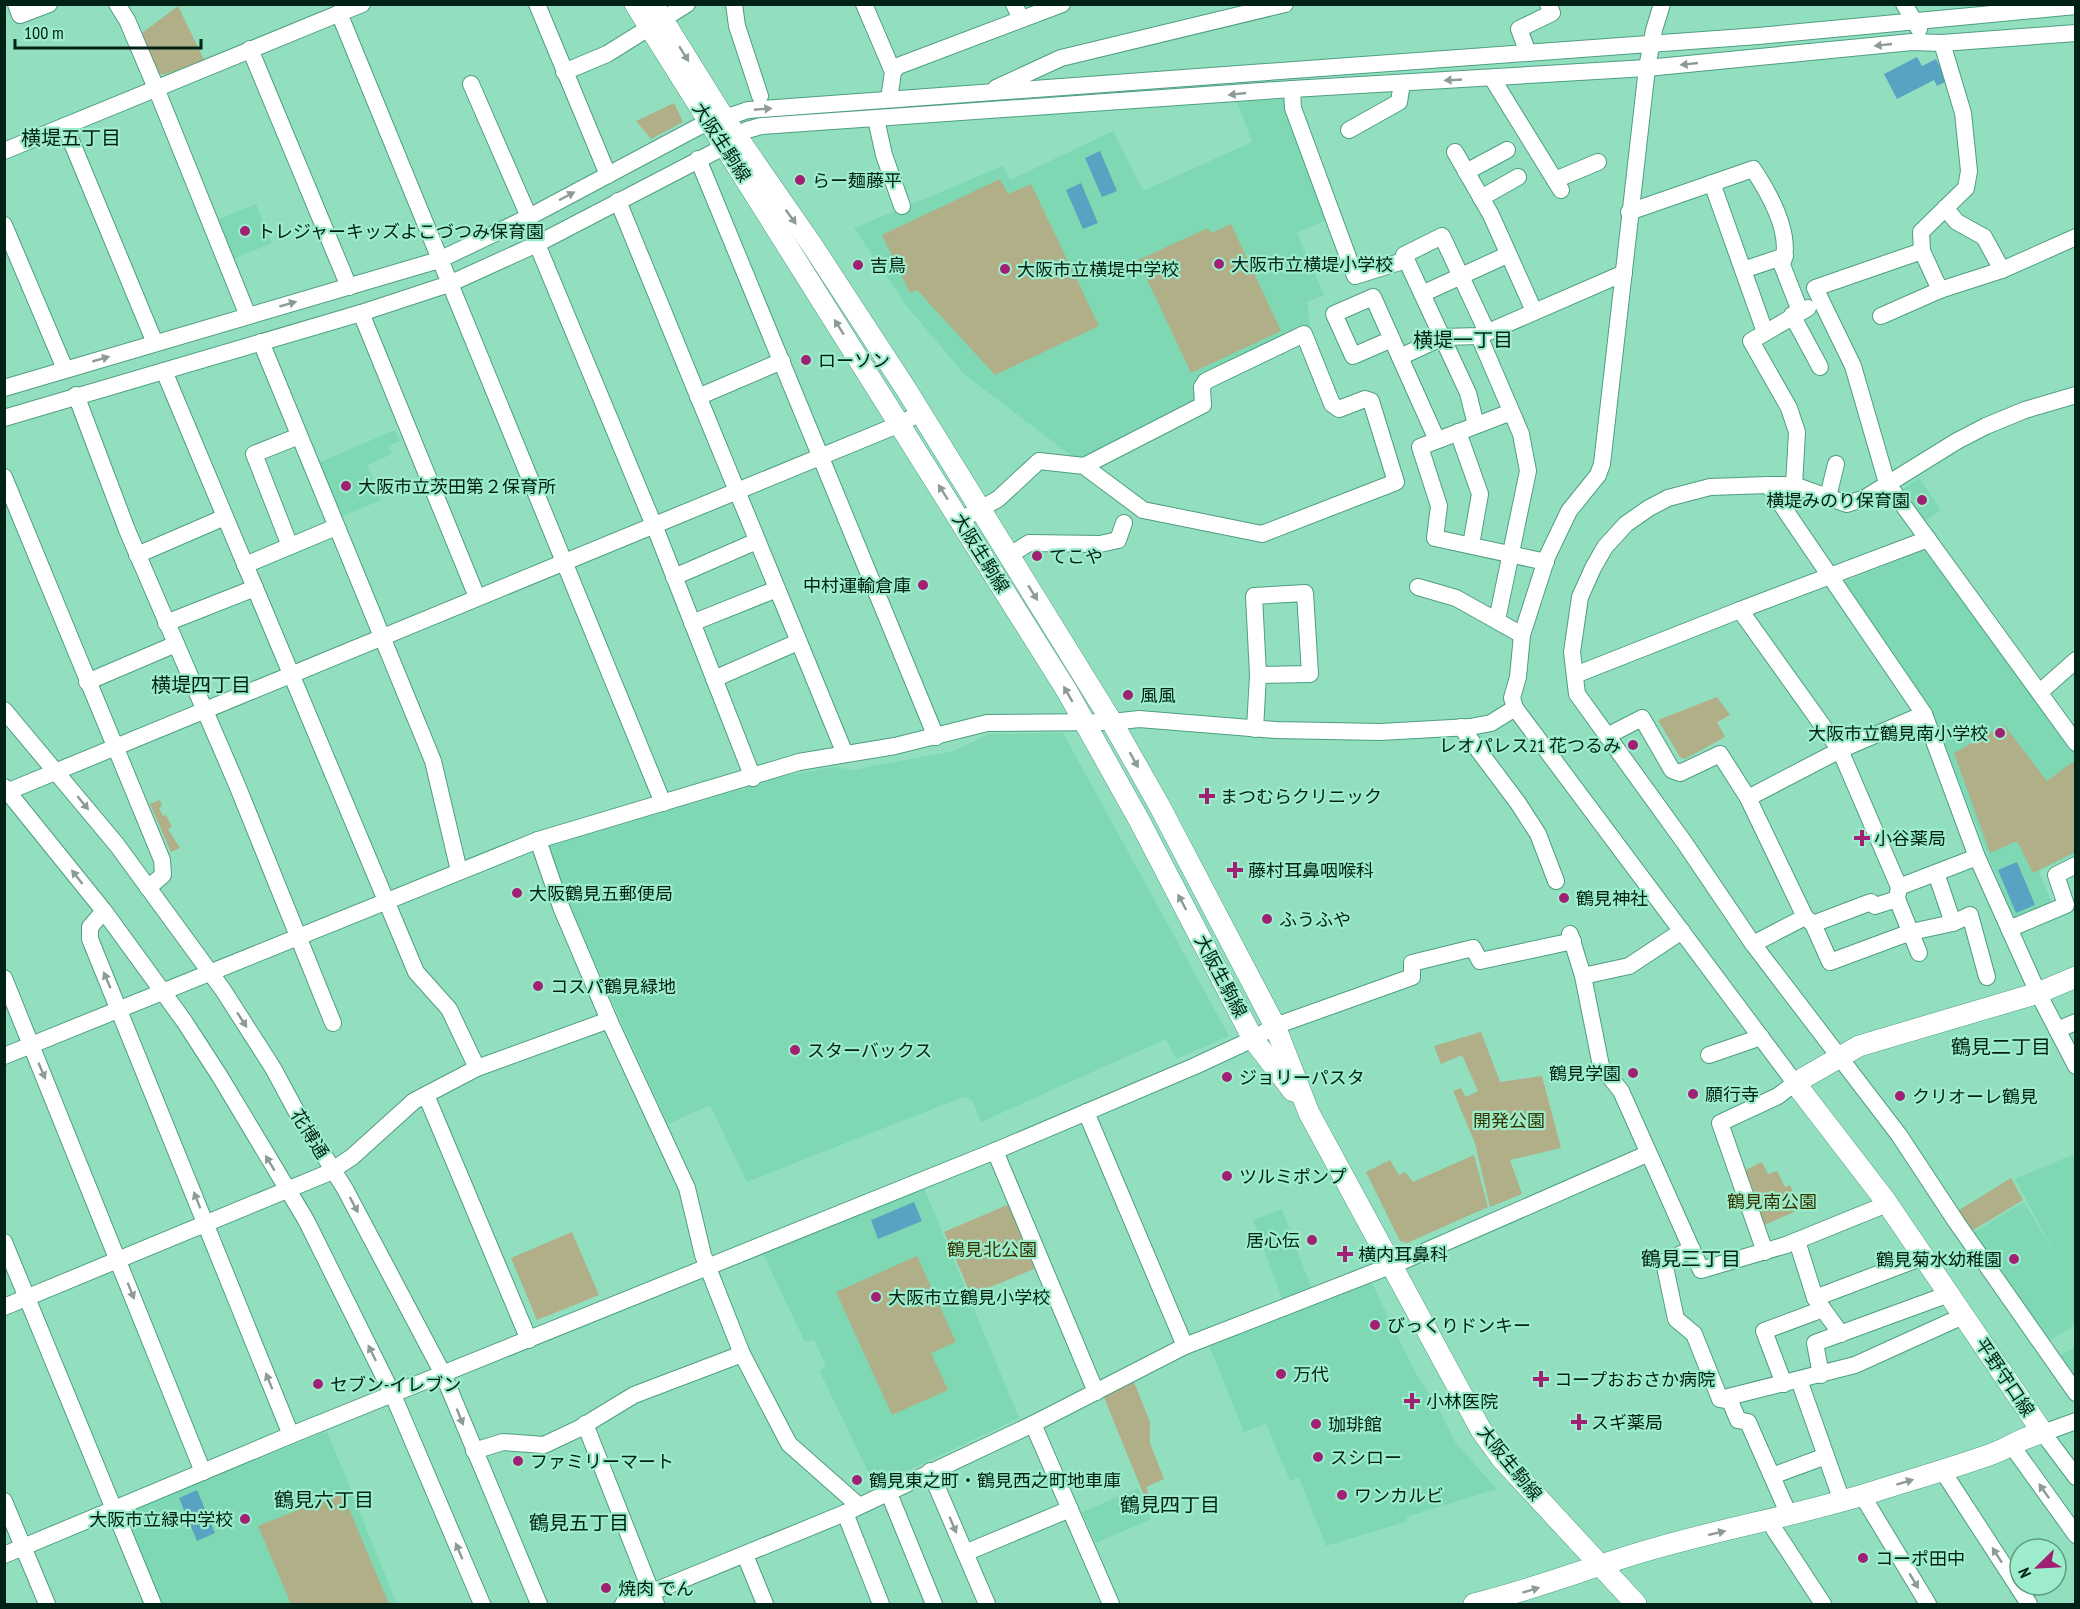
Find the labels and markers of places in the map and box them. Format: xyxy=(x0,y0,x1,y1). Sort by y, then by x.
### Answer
place label: らー麺藤平 xyxy=(812,169,902,192)
marker: らー麺藤平 xyxy=(793,173,807,187)
place label: トレジャーキッズよこづつみ保育園 xyxy=(257,220,544,243)
marker: トレジャーキッズよこづつみ保育園 xyxy=(238,224,252,238)
place label: 大阪市立横堤小学校 xyxy=(1231,253,1393,276)
place label: 吉鳥 xyxy=(870,254,906,277)
marker: 大阪市立横堤小学校 xyxy=(1212,257,1226,271)
marker: 吉鳥 xyxy=(851,258,865,272)
place label: 大阪市立横堤中学校 xyxy=(1017,258,1179,281)
marker: 大阪市立横堤中学校 xyxy=(998,262,1012,276)
place label: ローソン xyxy=(818,349,890,372)
marker: ローソン xyxy=(799,353,813,367)
place label: 大阪市立茨田第２保育所 xyxy=(358,475,556,498)
marker: 大阪市立茨田第２保育所 xyxy=(339,479,353,493)
place label: 横堤みのり保育園 xyxy=(1766,489,1910,512)
marker: 横堤みのり保育園 xyxy=(1915,493,1929,507)
place label: てこや xyxy=(1049,545,1103,568)
marker: てこや xyxy=(1030,549,1044,563)
place label: 中村運輸倉庫 xyxy=(803,574,911,597)
marker: 中村運輸倉庫 xyxy=(916,578,930,592)
place label: 風風 xyxy=(1140,684,1176,707)
marker: 風風 xyxy=(1121,688,1135,702)
place label: 大阪市立鶴見南小学校 xyxy=(1808,722,1988,745)
marker: 大阪市立鶴見南小学校 xyxy=(1993,726,2007,740)
place label: レオパレス21 花つるみ xyxy=(1439,734,1621,757)
marker: レオパレス21 花つるみ xyxy=(1626,738,1640,752)
place label: まつむらクリニック xyxy=(1220,785,1382,808)
marker: まつむらクリニック xyxy=(1198,787,1216,805)
place label: 小谷薬局 xyxy=(1874,827,1946,850)
marker: 小谷薬局 xyxy=(1855,831,1869,845)
place label: 藤村耳鼻咽喉科 xyxy=(1248,859,1374,882)
marker: 藤村耳鼻咽喉科 xyxy=(1226,861,1244,879)
place label: 大阪鶴見五郵便局 xyxy=(529,882,673,905)
marker: 大阪鶴見五郵便局 xyxy=(510,886,524,900)
place label: 鶴見神社 xyxy=(1576,887,1648,910)
marker: 鶴見神社 xyxy=(1557,891,1571,905)
place label: ふうふや xyxy=(1279,908,1351,931)
marker: ふうふや xyxy=(1260,912,1274,926)
place label: コスパ鶴見緑地 xyxy=(550,975,676,998)
marker: コスパ鶴見緑地 xyxy=(531,979,545,993)
place label: スターバックス xyxy=(807,1039,932,1062)
marker: スターバックス xyxy=(788,1043,802,1057)
place label: 鶴見学園 xyxy=(1549,1062,1621,1085)
place label: ジョリーパスタ xyxy=(1239,1066,1365,1089)
marker: 鶴見学園 xyxy=(1626,1066,1640,1080)
marker: ジョリーパスタ xyxy=(1220,1070,1234,1084)
place label: 願行寺 xyxy=(1705,1083,1759,1106)
place label: クリオーレ鶴見 xyxy=(1912,1085,2038,1108)
marker: 願行寺 xyxy=(1686,1087,1700,1101)
marker: クリオーレ鶴見 xyxy=(1893,1089,1907,1103)
place label: ツルミポンプ xyxy=(1239,1165,1346,1188)
marker: ツルミポンプ xyxy=(1220,1169,1234,1183)
place label: 居心伝 xyxy=(1246,1229,1300,1252)
marker: 居心伝 xyxy=(1305,1233,1319,1247)
place label: 横内耳鼻科 xyxy=(1358,1243,1448,1266)
marker: 横内耳鼻科 xyxy=(1336,1245,1354,1263)
place label: 鶴見菊水幼稚園 xyxy=(1876,1248,2002,1271)
marker: 鶴見菊水幼稚園 xyxy=(2007,1252,2021,1266)
place label: 大阪市立鶴見小学校 xyxy=(888,1286,1050,1309)
marker: 大阪市立鶴見小学校 xyxy=(869,1290,883,1304)
place label: びっくりドンキー xyxy=(1387,1314,1531,1337)
marker: びっくりドンキー xyxy=(1368,1318,1382,1332)
place label: 万代 xyxy=(1293,1363,1329,1386)
marker: 万代 xyxy=(1274,1367,1288,1381)
place label: コープおおさか病院 xyxy=(1554,1368,1715,1391)
marker: コープおおさか病院 xyxy=(1532,1370,1550,1388)
place label: セブン-イレブン xyxy=(330,1373,461,1396)
marker: セブン-イレブン xyxy=(311,1377,325,1391)
place label: 小林医院 xyxy=(1426,1390,1498,1413)
marker: 小林医院 xyxy=(1403,1392,1421,1410)
place label: スギ薬局 xyxy=(1591,1411,1663,1434)
place label: 珈琲館 xyxy=(1328,1413,1382,1436)
marker: スギ薬局 xyxy=(1572,1415,1586,1429)
marker: 珈琲館 xyxy=(1309,1417,1323,1431)
place label: スシロー xyxy=(1330,1446,1402,1469)
place label: ファミリーマート xyxy=(530,1450,674,1473)
marker: スシロー xyxy=(1311,1450,1325,1464)
marker: ファミリーマート xyxy=(511,1454,525,1468)
place label: 鶴見東之町・鶴見西之町地車庫 xyxy=(869,1469,1121,1492)
marker: 鶴見東之町・鶴見西之町地車庫 xyxy=(850,1473,864,1487)
place label: ワンカルビ xyxy=(1354,1484,1444,1507)
marker: ワンカルビ xyxy=(1335,1488,1349,1502)
place label: 大阪市立緑中学校 xyxy=(89,1508,233,1531)
marker: 大阪市立緑中学校 xyxy=(238,1512,252,1526)
place label: コーポ田中 xyxy=(1875,1547,1965,1570)
marker: コーポ田中 xyxy=(1856,1551,1870,1565)
place label: 焼肉 でん xyxy=(618,1577,694,1600)
marker: 焼肉 でん xyxy=(599,1581,613,1595)

